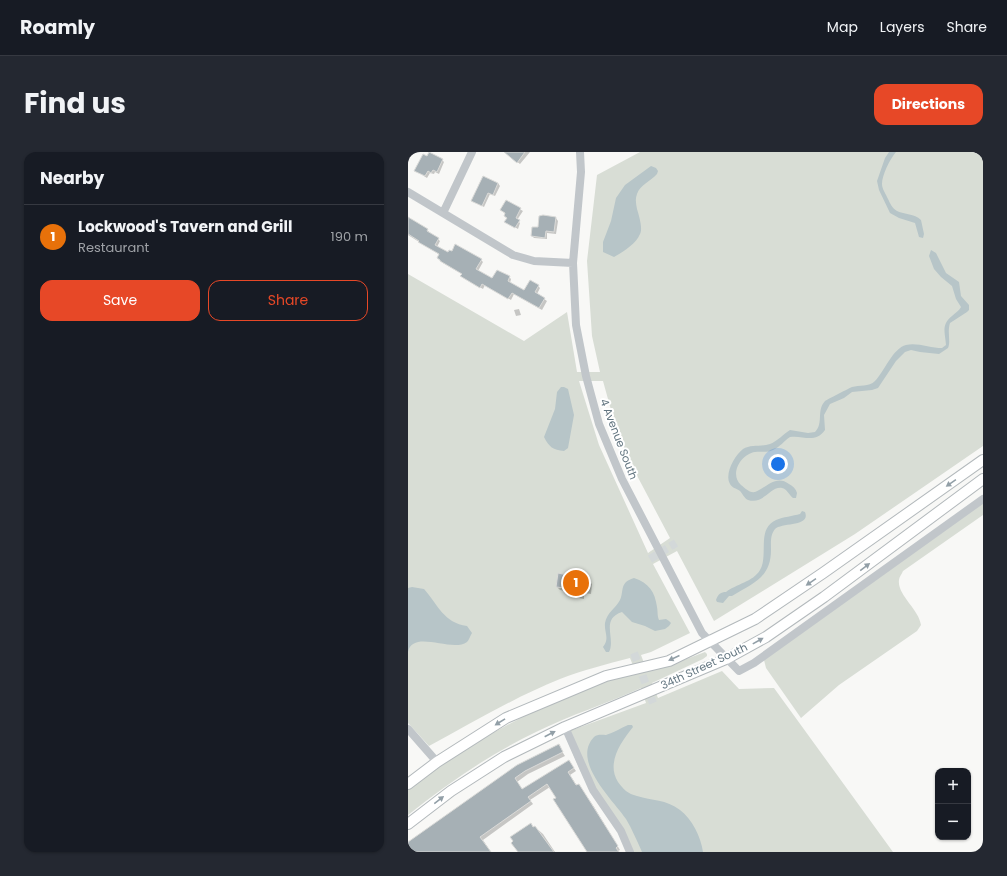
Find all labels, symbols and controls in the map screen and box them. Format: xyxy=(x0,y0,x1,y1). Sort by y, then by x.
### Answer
text: Roamly xyxy=(20,14,95,41)
text: Map xyxy=(827,17,858,37)
text: Layers xyxy=(880,17,924,37)
text: Share xyxy=(946,17,987,37)
text: Find us xyxy=(24,84,126,123)
button: Directions xyxy=(874,84,983,125)
text: Nearby xyxy=(40,166,104,190)
text: Lockwood's Tavern and Grill xyxy=(78,216,292,237)
text: 1 xyxy=(51,227,55,246)
text: 190 m xyxy=(331,227,368,246)
text: Restaurant xyxy=(78,238,149,257)
button: Save xyxy=(40,280,200,321)
button: Share xyxy=(208,280,368,321)
street label: 4 Avenue South xyxy=(596,396,642,482)
your location xyxy=(768,454,788,474)
one-way arrow xyxy=(946,479,956,487)
one-way arrow xyxy=(859,563,870,571)
pin: 1 xyxy=(563,568,589,598)
one-way arrow xyxy=(805,578,816,586)
one-way arrow xyxy=(752,638,764,645)
street label: 34th Street South xyxy=(658,639,750,693)
one-way arrow xyxy=(669,655,680,661)
one-way arrow xyxy=(495,718,506,726)
one-way arrow xyxy=(544,731,556,737)
map controls xyxy=(935,768,971,840)
button: + xyxy=(935,768,971,804)
one-way arrow xyxy=(433,796,444,805)
button: − xyxy=(935,804,971,840)

